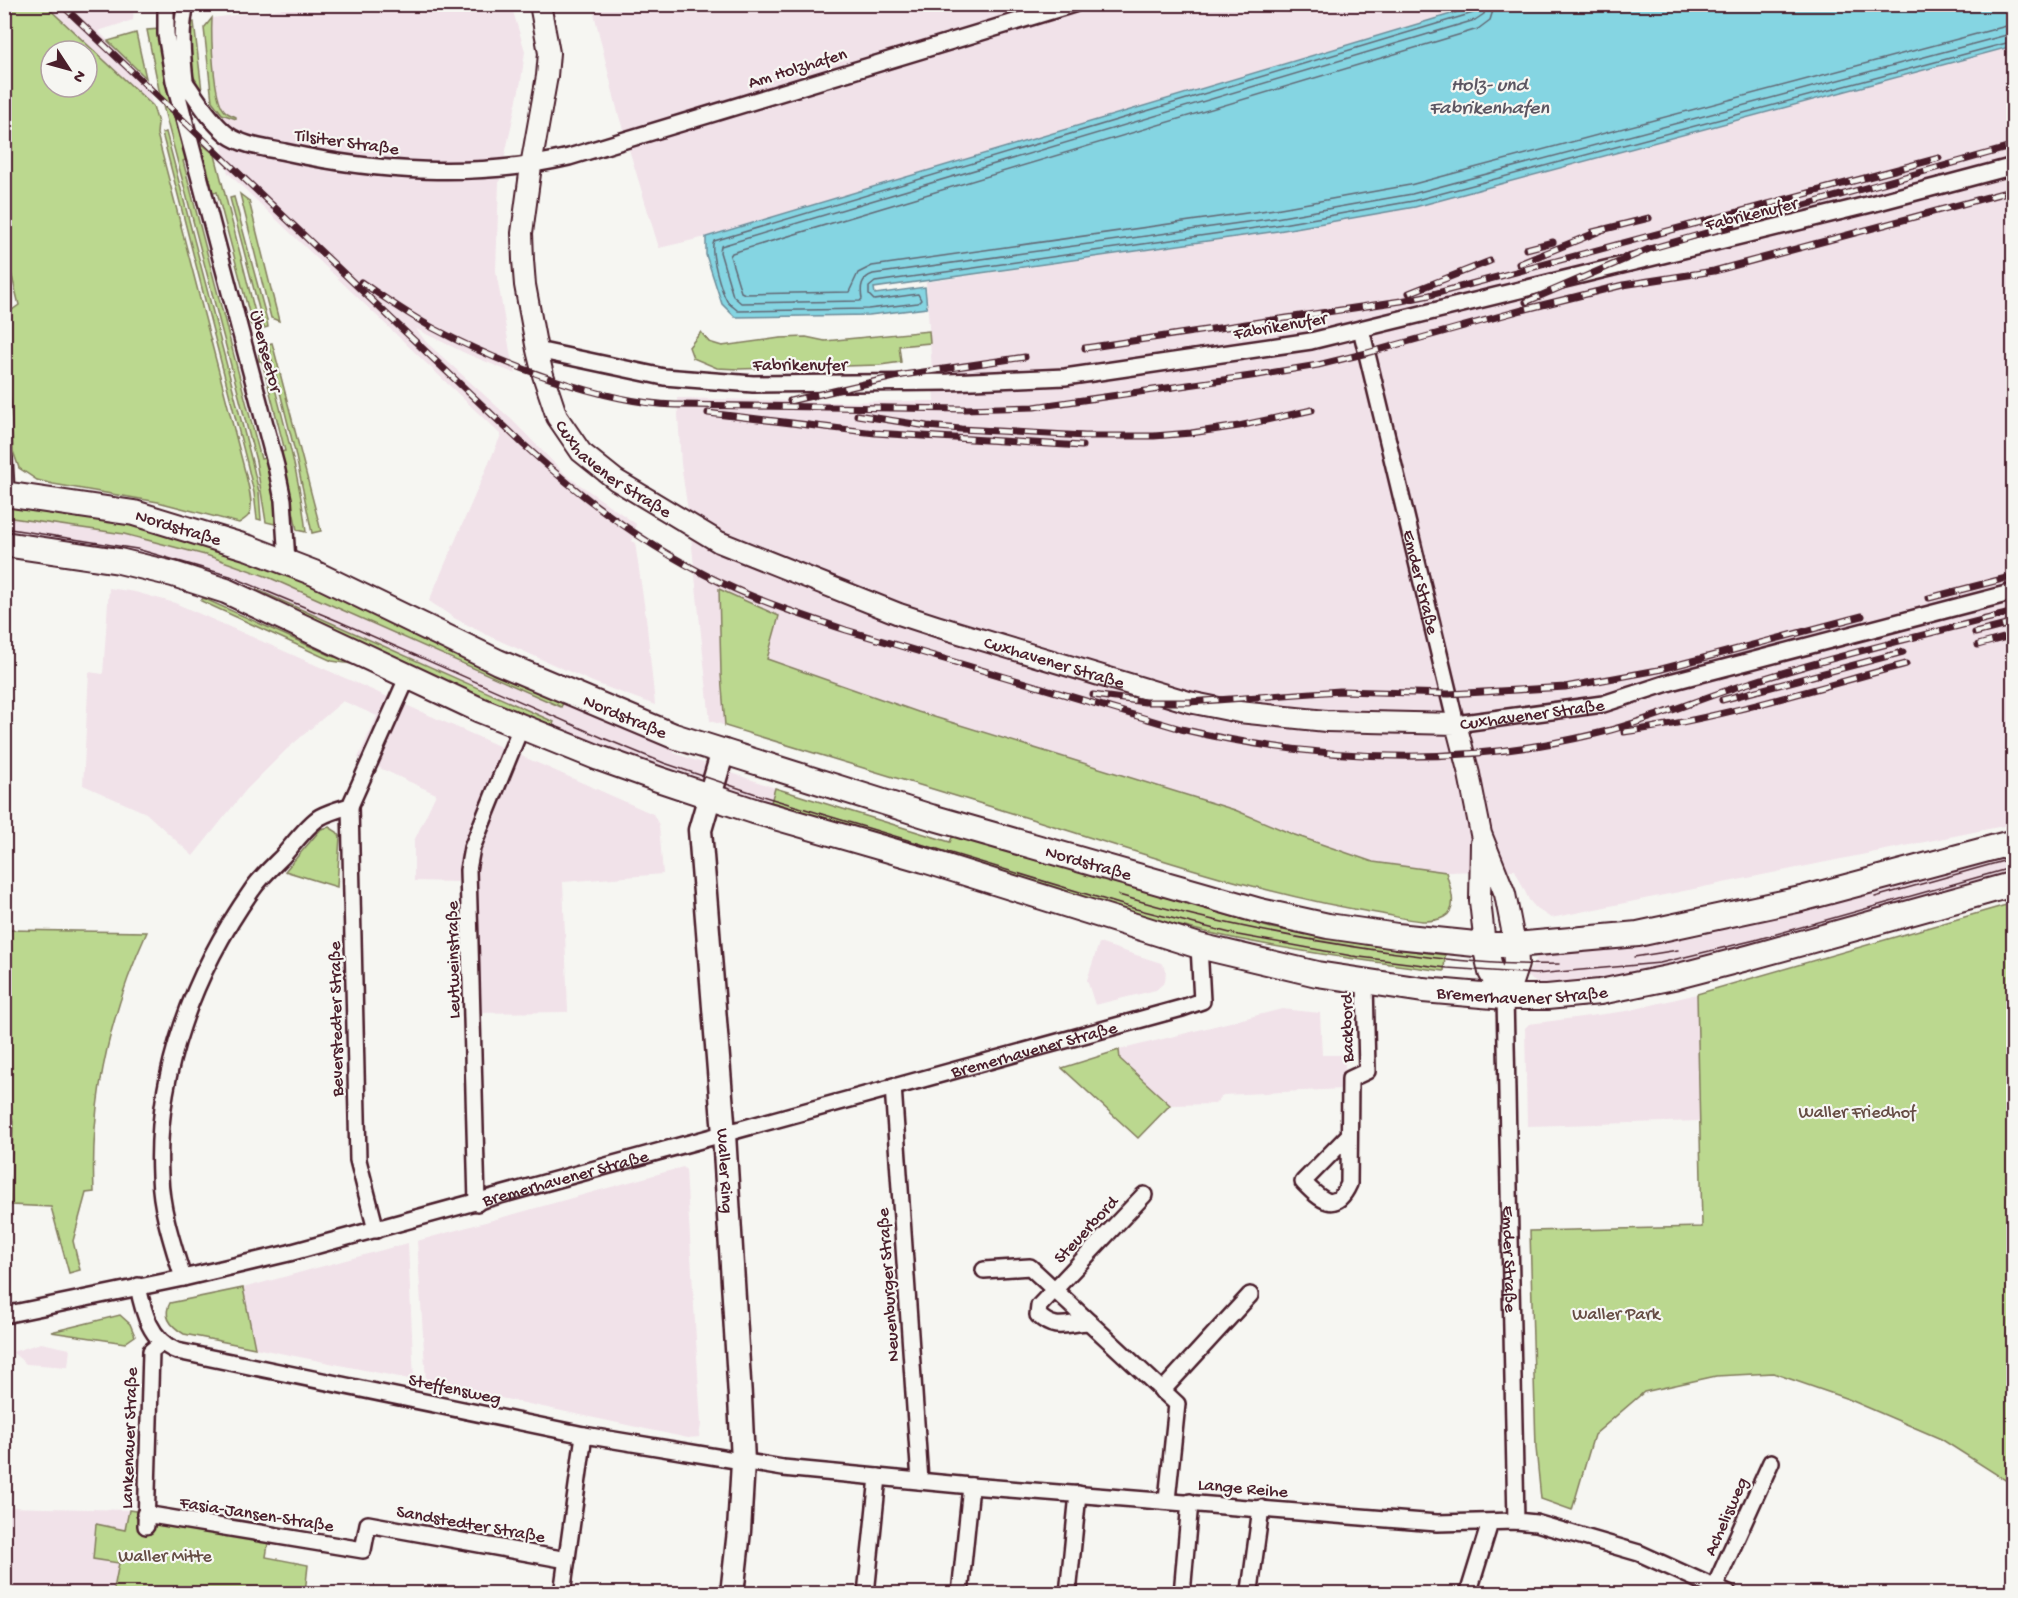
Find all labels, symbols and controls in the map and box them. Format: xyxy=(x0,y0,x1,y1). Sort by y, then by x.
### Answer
north arrow xyxy=(39,39,99,99)
street label: Am Holzhafen xyxy=(746,44,850,94)
text: N xyxy=(67,66,89,86)
water label: Holz- und Fabrikenhafen xyxy=(1429,75,1549,121)
street label: Tilsiter Straße xyxy=(292,126,401,161)
street label: Fabrikenufer xyxy=(1702,193,1802,237)
street label: Überseetor xyxy=(244,308,286,396)
street label: Fabrikenufer xyxy=(1231,309,1330,346)
street label: Fabrikenufer xyxy=(752,356,849,377)
street label: Cuxhavener Straße xyxy=(549,417,675,524)
street label: Nordstraße xyxy=(132,506,224,552)
street label: Emder Straße xyxy=(1397,528,1442,637)
street label: Cuxhavener Straße xyxy=(981,633,1127,695)
street label: Nordstraße xyxy=(580,691,670,745)
street label: Cuxhavener Straße xyxy=(1459,696,1607,736)
street label: Nordstraße xyxy=(1042,842,1134,887)
street label: Leutweinstraße xyxy=(443,900,466,1019)
street label: Beverstedter Straße xyxy=(326,940,349,1098)
street label: Bremerhavener Straße xyxy=(1435,983,1611,1010)
street label: Backbord xyxy=(1337,992,1360,1064)
street label: Bremerhavener Straße xyxy=(948,1018,1120,1084)
park label: Waller Friedhof xyxy=(1799,1103,1917,1124)
street label: Waller Ring xyxy=(711,1128,737,1214)
street label: Bremerhavener Straße xyxy=(480,1147,652,1213)
street label: Steuerbord xyxy=(1050,1191,1124,1269)
street label: Emder Straße xyxy=(1496,1205,1520,1313)
street label: Neuenburger Straße xyxy=(874,1207,905,1362)
park label: Waller Park xyxy=(1572,1305,1662,1326)
street label: Lankenauer Straße xyxy=(118,1366,143,1509)
street label: Steffensweg xyxy=(406,1370,503,1410)
street label: Lange Reihe xyxy=(1197,1475,1289,1504)
street label: Achelisweg xyxy=(1701,1475,1754,1560)
street label: Fasia-Jansen-Straße xyxy=(177,1493,336,1538)
street label: Sandstedter Straße xyxy=(394,1502,547,1549)
park label: Waller Mitte xyxy=(118,1547,212,1568)

